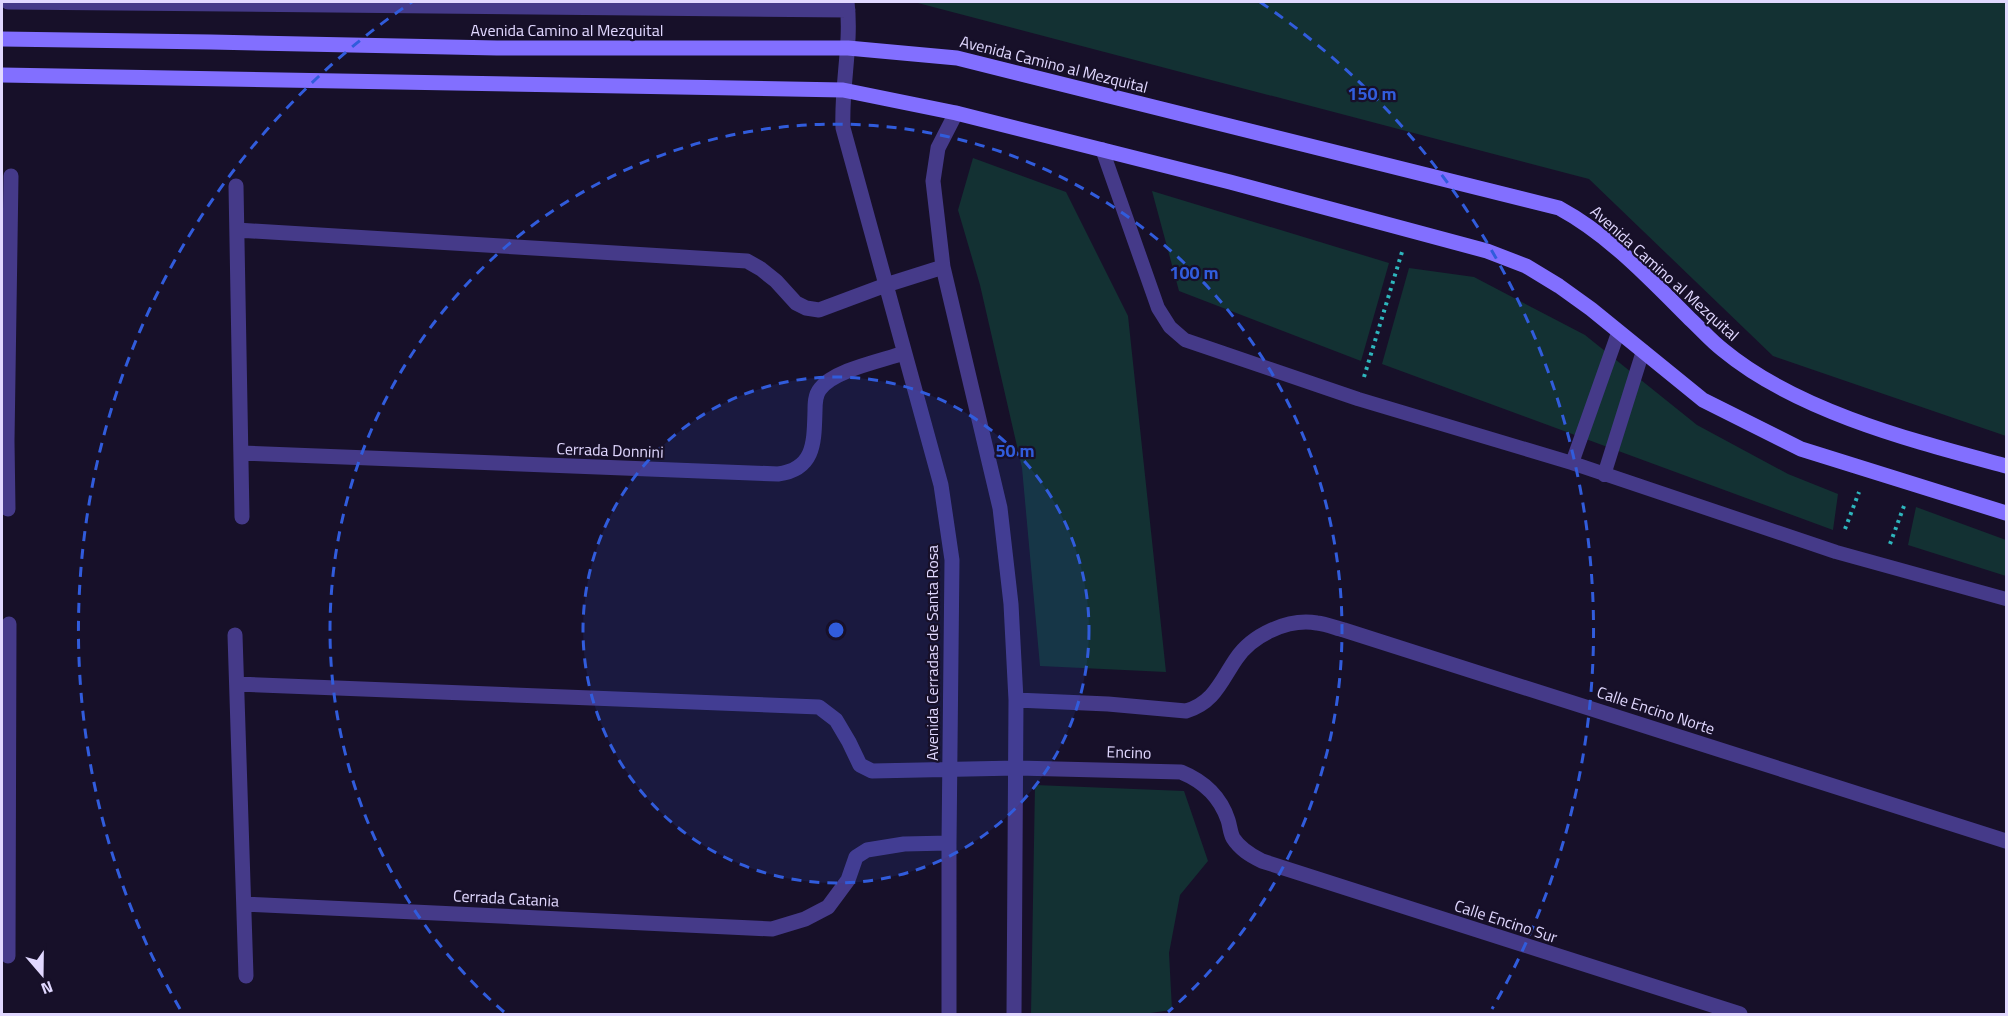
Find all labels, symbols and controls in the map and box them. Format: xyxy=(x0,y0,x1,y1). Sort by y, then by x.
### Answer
street label: Avenida Camino al Mezquital xyxy=(471,18,663,42)
street label: Avenida Camino al Mezquital xyxy=(958,29,1150,99)
text: 150 m xyxy=(1347,80,1397,107)
street label: Avenida Camino al Mezquital xyxy=(1585,200,1745,346)
text: 100 m xyxy=(1169,259,1219,286)
street label: Cerrada Donnini xyxy=(556,436,664,464)
text: 50 m xyxy=(995,437,1035,464)
street label: Avenida Cerradas de Santa Rosa xyxy=(920,545,944,761)
centre of rings xyxy=(826,620,846,640)
street label: Calle Encino Norte xyxy=(1594,680,1718,740)
street label: Encino xyxy=(1106,739,1152,765)
street label: Cerrada Catania xyxy=(452,883,560,913)
street label: Calle Encino Sur xyxy=(1451,893,1561,949)
north arrow xyxy=(12,944,72,1004)
text: N xyxy=(38,975,56,1001)

